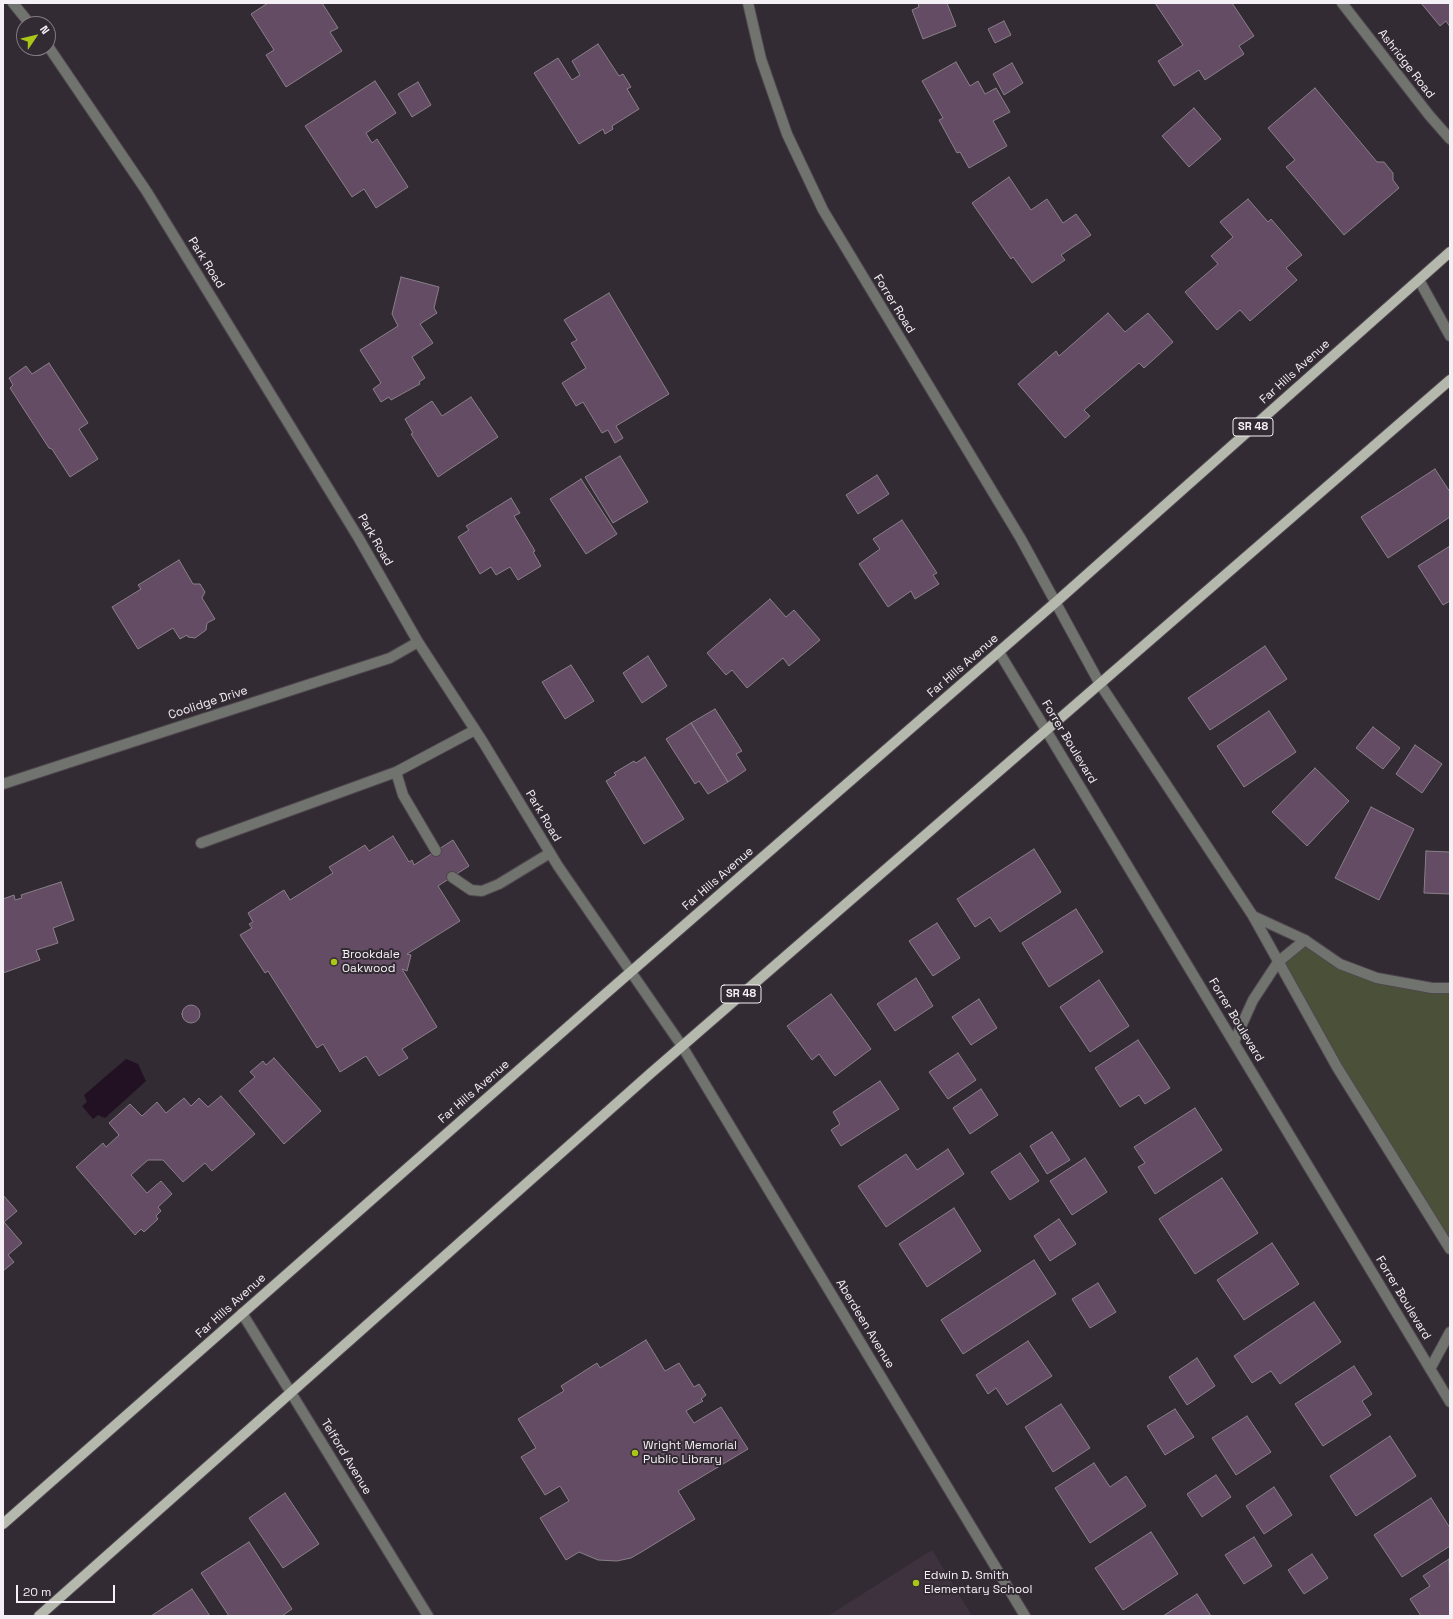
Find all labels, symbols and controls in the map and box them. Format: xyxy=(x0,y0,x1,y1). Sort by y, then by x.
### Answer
north arrow xyxy=(16,16,56,56)
text: N xyxy=(37,23,53,37)
street label: Ashridge Road xyxy=(1375,27,1437,101)
street label: Park Road xyxy=(185,235,227,291)
street label: Forrer Road xyxy=(870,272,918,336)
street label: Far Hills Avenue xyxy=(1257,337,1333,407)
road number: SR 48 xyxy=(1233,418,1273,436)
street label: Park Road xyxy=(354,512,396,568)
street label: Far Hills Avenue xyxy=(925,631,1001,701)
street label: Coolidge Drive xyxy=(166,683,250,723)
street label: Forrer Boulevard xyxy=(1038,698,1100,786)
street label: Park Road xyxy=(522,788,564,844)
street label: Far Hills Avenue xyxy=(680,844,756,914)
place label: Brookdale Oakwood xyxy=(342,948,400,976)
marker: Brookdale Oakwood xyxy=(329,957,339,967)
street label: Forrer Boulevard xyxy=(1205,976,1267,1064)
road number: SR 48 xyxy=(721,985,761,1003)
street label: Far Hills Avenue xyxy=(436,1057,512,1127)
street label: Forrer Boulevard xyxy=(1372,1254,1434,1342)
street label: Far Hills Avenue xyxy=(193,1271,269,1341)
street label: Aberdeen Avenue xyxy=(833,1277,897,1371)
street label: Telford Avenue xyxy=(318,1417,374,1497)
place label: Wright Memorial Public Library xyxy=(643,1439,737,1467)
marker: Wright Memorial Public Library xyxy=(630,1448,640,1458)
place label: Edwin D. Smith Elementary School xyxy=(924,1569,1032,1597)
scale bar xyxy=(18,1577,117,1603)
marker: Edwin D. Smith Elementary School xyxy=(911,1578,921,1588)
text: 20 m xyxy=(23,1584,51,1600)

